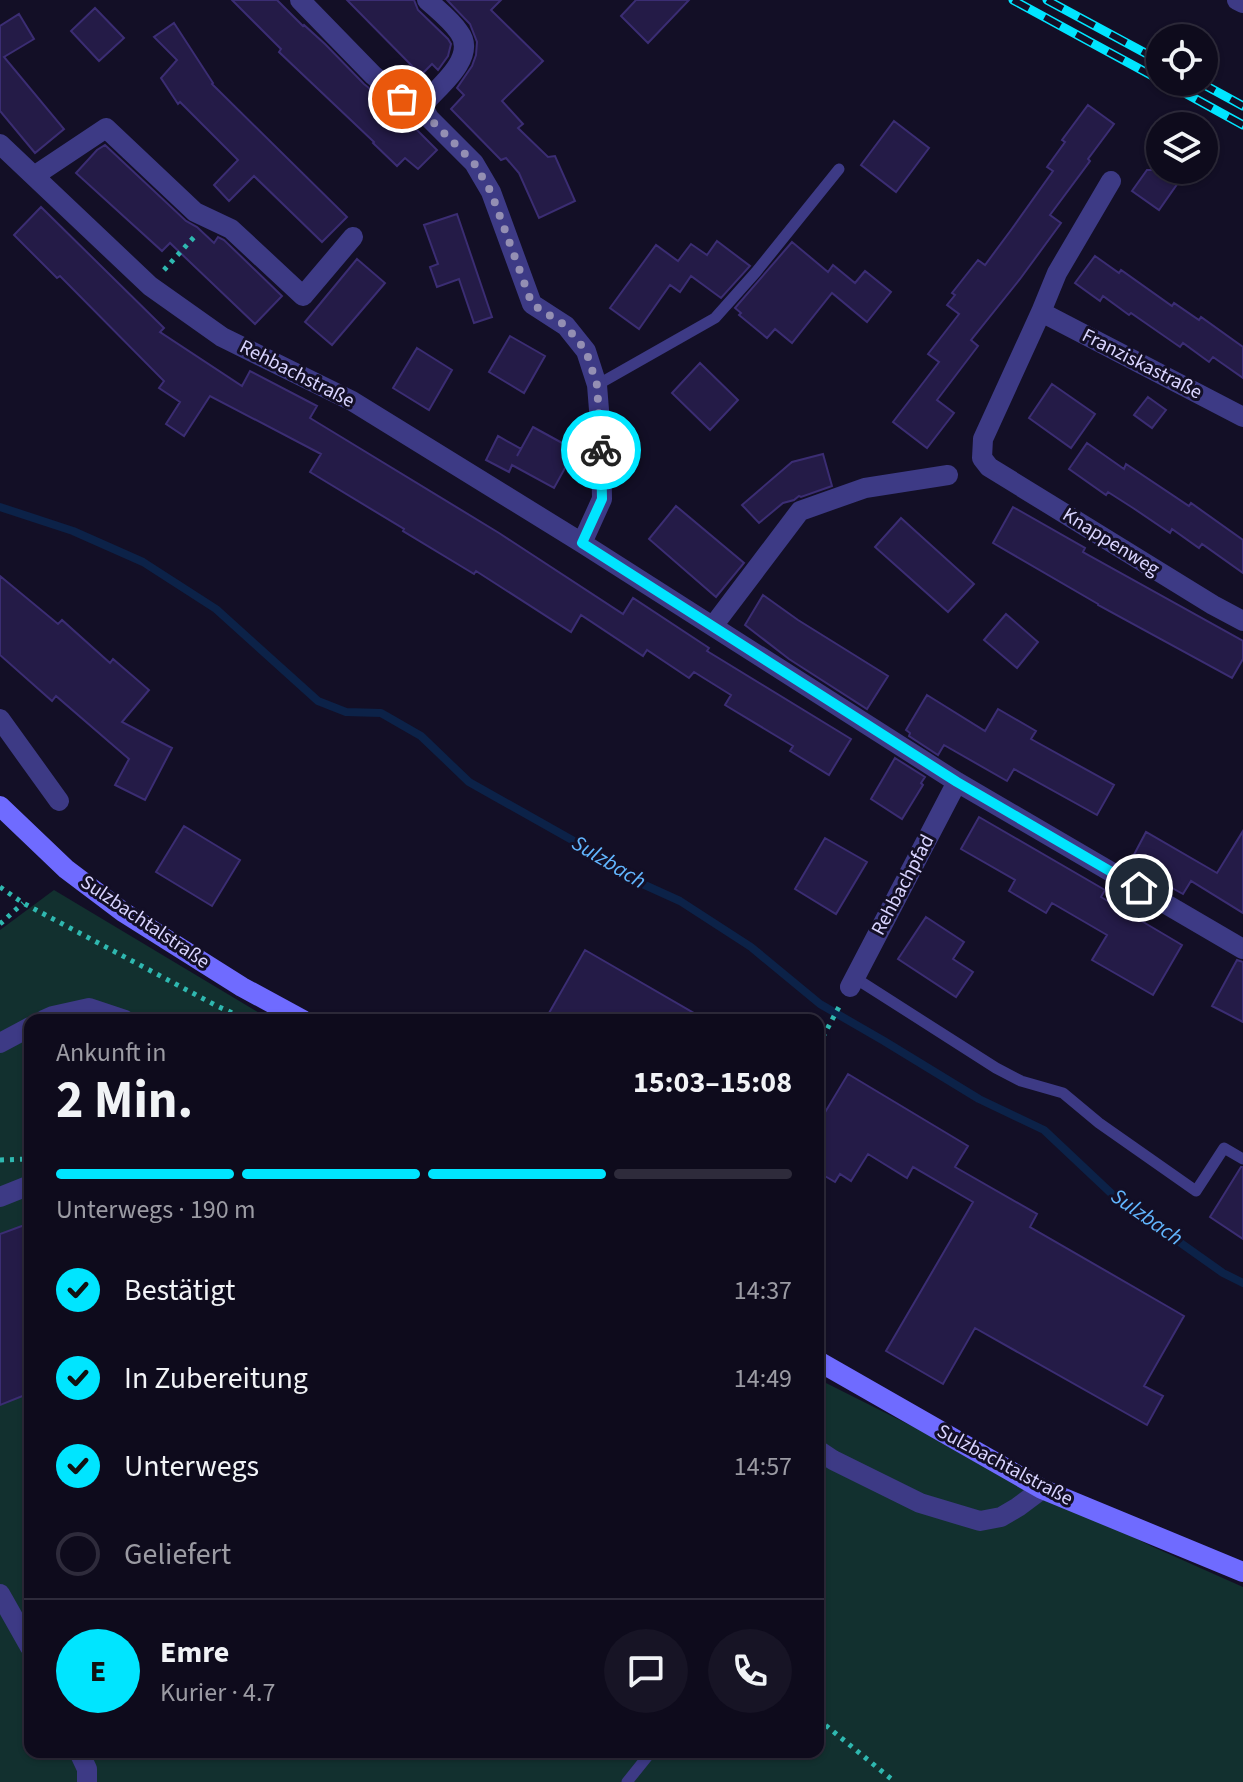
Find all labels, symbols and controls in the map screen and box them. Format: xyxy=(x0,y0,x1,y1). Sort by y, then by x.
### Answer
map controls xyxy=(1146,24,1218,184)
button: locate xyxy=(1146,24,1218,96)
pin xyxy=(368,65,436,133)
icon: bag xyxy=(380,77,424,121)
button: layers xyxy=(1146,112,1218,184)
street label: Franziskastraße xyxy=(1077,322,1207,406)
street label: Rehbachstraße xyxy=(235,333,359,415)
courier xyxy=(561,410,641,490)
icon: bike xyxy=(579,428,623,472)
street label: Knappenweg xyxy=(1057,501,1165,583)
water label: Sulzbach xyxy=(566,827,652,897)
street label: Rehbachpfad xyxy=(865,830,941,940)
pin xyxy=(1105,854,1173,922)
icon: home xyxy=(1117,866,1161,910)
street label: Sulzbachtalstraße xyxy=(75,868,215,976)
text: Ankunft in xyxy=(56,1034,166,1071)
text: 15:03–15:08 xyxy=(633,1061,792,1104)
text: 2 Min. xyxy=(56,1064,193,1138)
water label: Sulzbach xyxy=(1104,1180,1190,1254)
text: Unterwegs · 190 m xyxy=(56,1191,255,1228)
icon: check xyxy=(56,1268,100,1312)
text: Bestätigt xyxy=(124,1269,235,1312)
text: 14:37 xyxy=(734,1272,792,1309)
icon: check xyxy=(56,1356,100,1400)
text: In Zubereitung xyxy=(124,1357,308,1400)
text: 14:49 xyxy=(734,1360,792,1397)
street label: Sulzbachtalstraße xyxy=(932,1417,1078,1513)
icon: check xyxy=(56,1444,100,1488)
text: Unterwegs xyxy=(124,1445,259,1488)
text: 14:57 xyxy=(734,1448,792,1485)
text: Geliefert xyxy=(124,1533,231,1576)
button: chat xyxy=(604,1629,688,1713)
button: phone xyxy=(708,1629,792,1713)
text: Emre xyxy=(160,1631,229,1674)
text: E xyxy=(90,1650,106,1693)
text: Kurier · 4.7 xyxy=(160,1674,275,1711)

